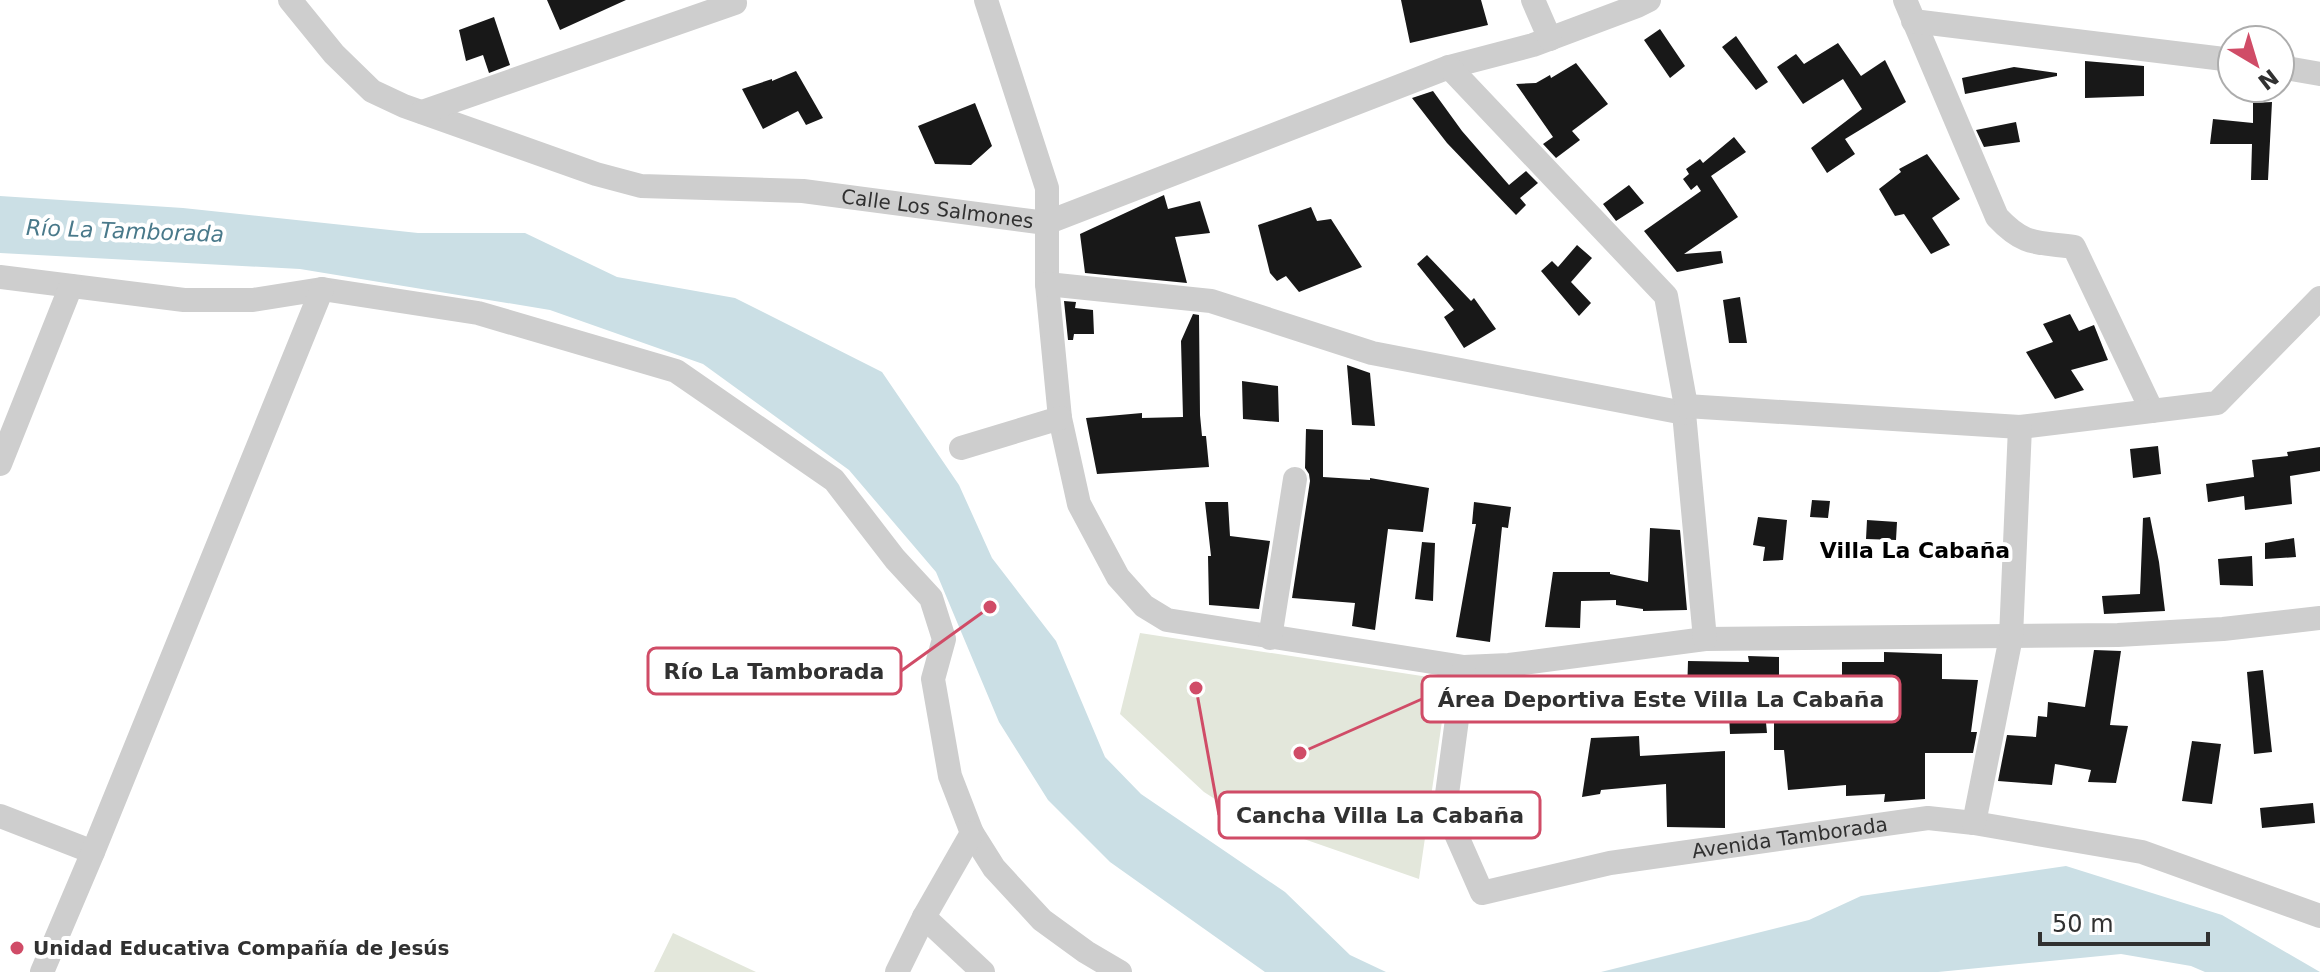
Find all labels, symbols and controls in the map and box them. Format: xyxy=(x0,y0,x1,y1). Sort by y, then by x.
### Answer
north arrow xyxy=(2216,24,2296,104)
text: N xyxy=(2253,64,2283,95)
street label: Calle Los Salmones xyxy=(840,184,1035,233)
water label: Río La Tamborada xyxy=(26,215,224,247)
district label: Villa La Cabaña xyxy=(1820,538,2010,563)
callout: Río La Tamborada xyxy=(648,648,901,694)
text: Río La Tamborada xyxy=(664,659,884,684)
callout: Área Deportiva Este Villa La Cabaña xyxy=(1422,676,1900,722)
text: Área Deportiva Este Villa La Cabaña xyxy=(1438,687,1884,712)
callout: Cancha Villa La Cabaña xyxy=(1219,792,1540,838)
text: Cancha Villa La Cabaña xyxy=(1236,803,1524,828)
street label: Avenida Tamborada xyxy=(1690,812,1889,863)
scale bar xyxy=(2040,896,2208,946)
text: 50 m xyxy=(2052,910,2114,938)
place label: Unidad Educativa Compañía de Jesús xyxy=(33,936,449,960)
marker: Unidad Educativa Compañía de Jesús xyxy=(8,939,26,957)

